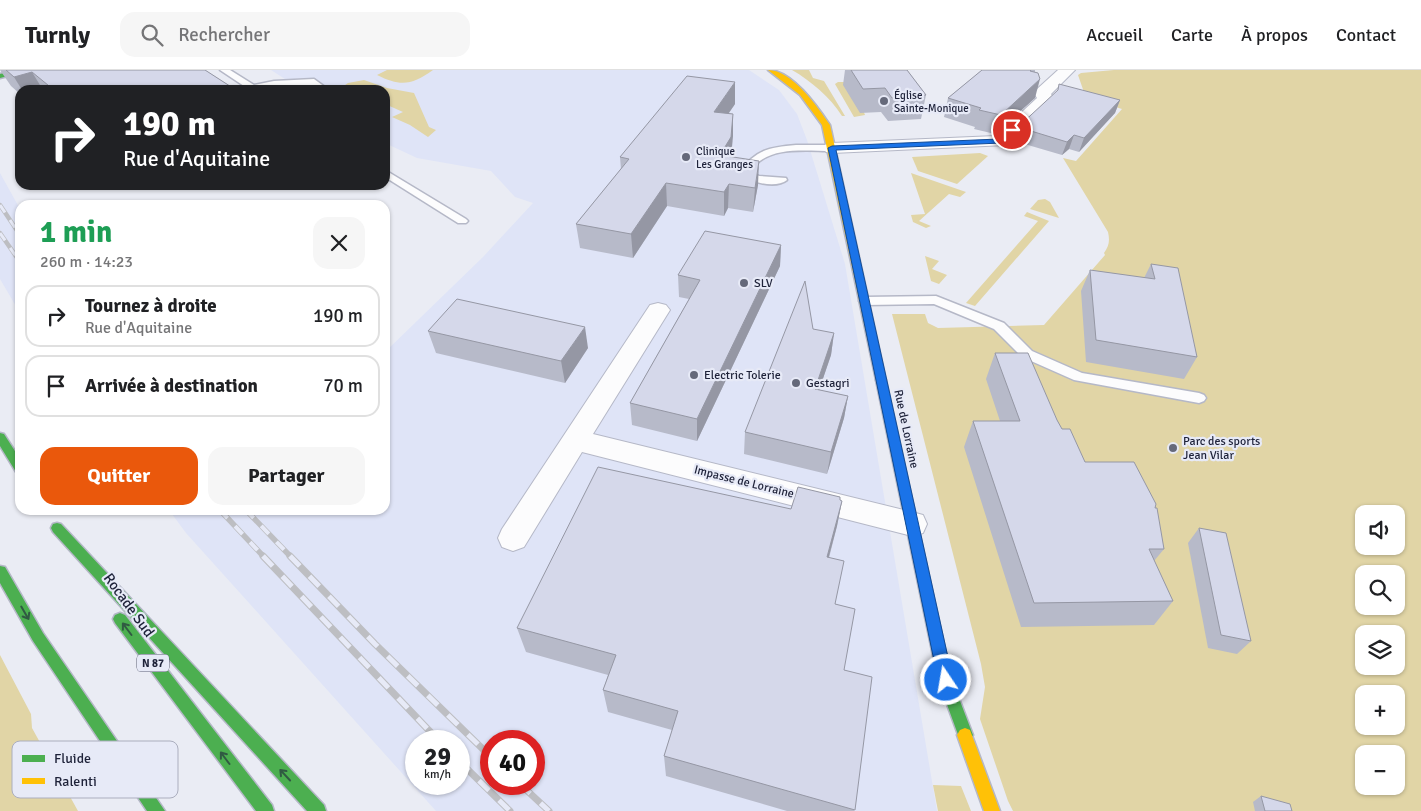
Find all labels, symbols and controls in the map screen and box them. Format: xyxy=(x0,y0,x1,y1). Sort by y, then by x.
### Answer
search box xyxy=(120,12,470,57)
text: Turnly xyxy=(25,20,90,50)
icon: search xyxy=(138,21,166,49)
text: Rechercher xyxy=(178,23,270,47)
text: Accueil xyxy=(1086,24,1143,46)
text: Carte xyxy=(1171,24,1213,46)
text: À propos xyxy=(1241,24,1308,46)
text: Contact xyxy=(1336,24,1396,46)
place label: Église Sainte-Monique xyxy=(894,88,969,115)
marker: Église Sainte-Monique xyxy=(878,95,890,107)
text: 190 m xyxy=(123,102,216,145)
icon: right xyxy=(40,105,105,170)
pin xyxy=(991,109,1033,151)
icon: arrive xyxy=(998,116,1026,144)
text: Rue d'Aquitaine xyxy=(123,145,270,172)
place label: Clinique Les Granges xyxy=(696,145,753,171)
marker: Clinique Les Granges xyxy=(680,151,692,163)
text: 1 min xyxy=(40,214,112,251)
button: close xyxy=(313,217,365,269)
text: 260 m · 14:23 xyxy=(40,252,133,272)
place label: SLV xyxy=(754,276,773,291)
marker: SLV xyxy=(738,277,750,289)
text: Tournez à droite xyxy=(85,294,217,318)
icon: right xyxy=(42,302,70,330)
text: 190 m xyxy=(313,304,363,328)
text: Rue d'Aquitaine xyxy=(85,318,192,338)
place label: Electric Tolerie xyxy=(704,368,781,383)
marker: Electric Tolerie xyxy=(688,369,700,381)
icon: arrive xyxy=(42,372,70,400)
text: Arrivée à destination xyxy=(85,374,258,398)
text: 70 m xyxy=(323,374,363,398)
place label: Gestagri xyxy=(806,376,849,391)
marker: Gestagri xyxy=(790,377,802,389)
street label: Rue de Lorraine xyxy=(890,388,922,470)
place label: Parc des sports Jean Vilar xyxy=(1183,434,1260,463)
marker: Parc des sports Jean Vilar xyxy=(1167,442,1179,454)
button: Quitter xyxy=(40,447,198,505)
button: Partager xyxy=(208,447,365,505)
street label: Impasse de Lorraine xyxy=(692,462,796,502)
map controls xyxy=(1355,505,1405,795)
button: sound xyxy=(1355,505,1405,555)
button: search xyxy=(1355,565,1405,615)
street label: Rocade Sud xyxy=(100,570,158,640)
one-way arrow xyxy=(20,606,30,620)
one-way arrow xyxy=(122,622,132,636)
button: layers xyxy=(1355,625,1405,675)
position arrow xyxy=(919,653,971,705)
road number: N 87 xyxy=(137,654,169,672)
button: + xyxy=(1355,685,1405,735)
speed limit sign: 40 xyxy=(480,730,545,795)
legend xyxy=(12,741,178,798)
text: 29 xyxy=(424,741,451,772)
button: − xyxy=(1355,745,1405,795)
text: Fluide xyxy=(54,750,91,767)
one-way arrow xyxy=(220,752,231,765)
text: km/h xyxy=(424,767,451,782)
one-way arrow xyxy=(279,769,291,782)
text: Ralenti xyxy=(54,773,97,790)

